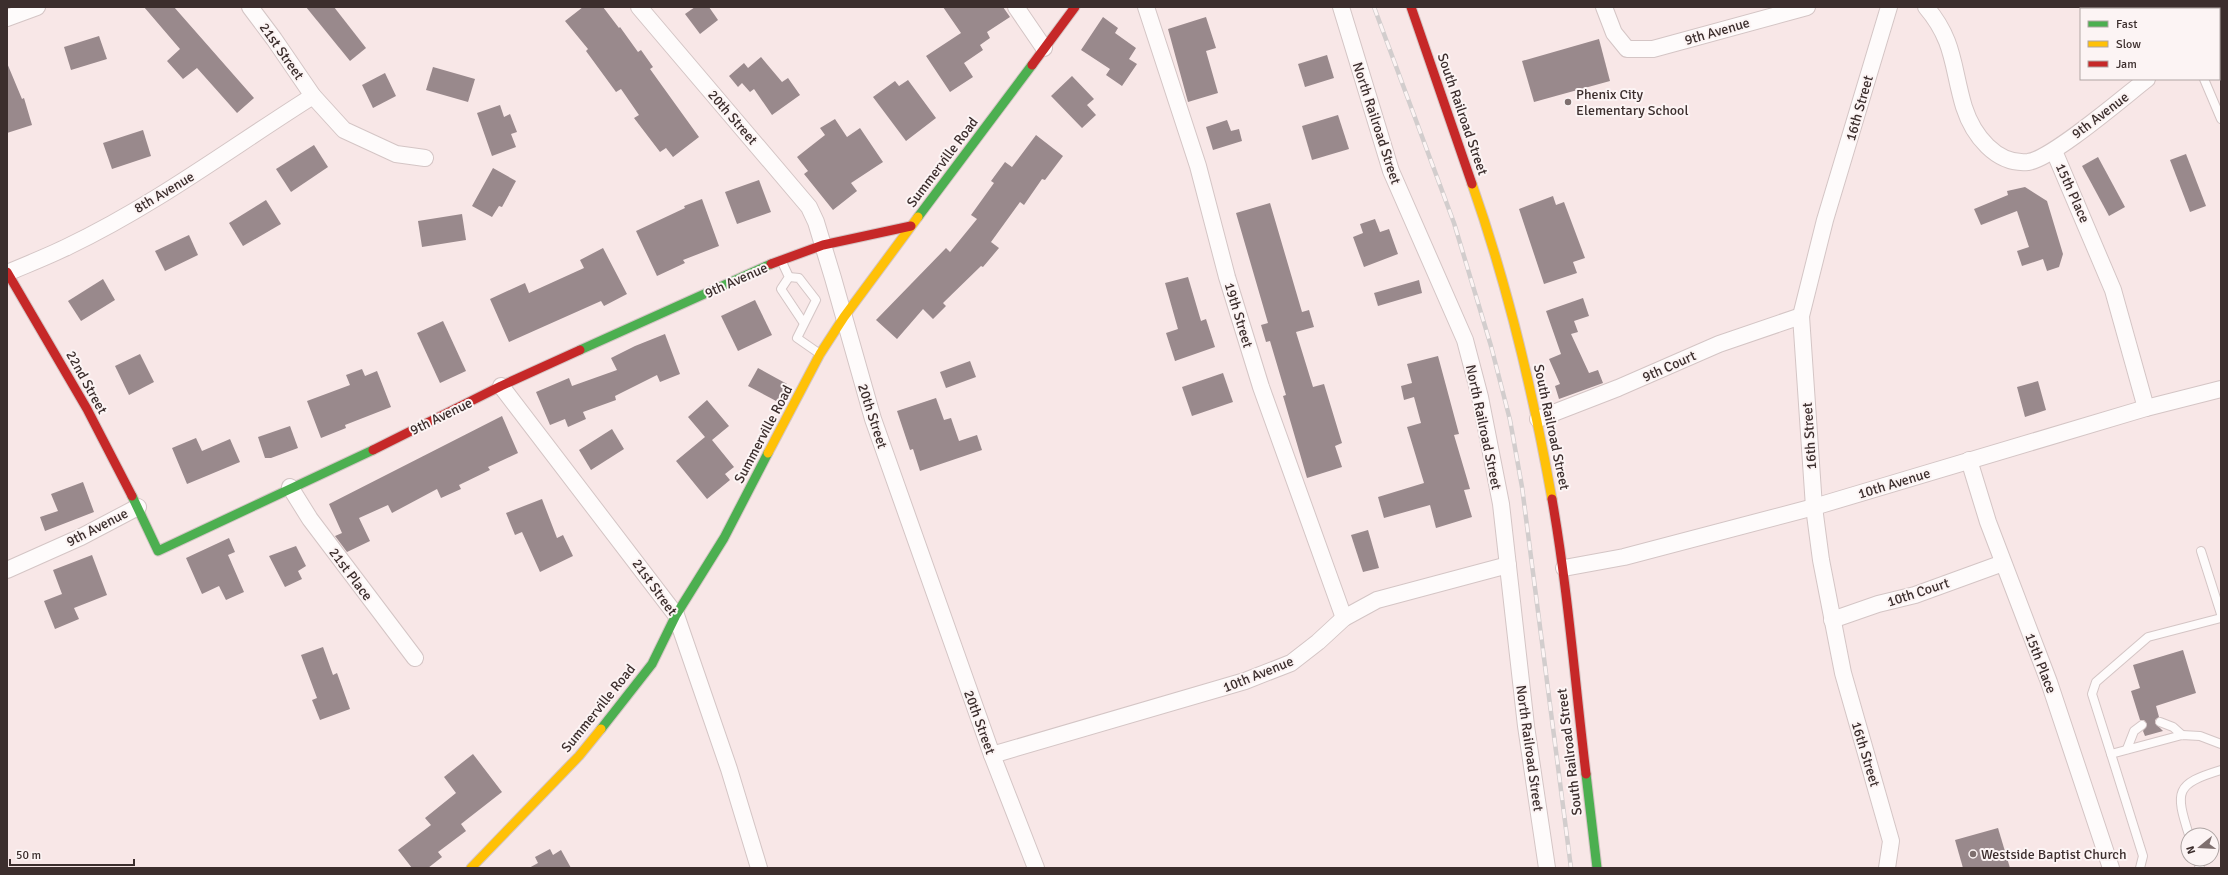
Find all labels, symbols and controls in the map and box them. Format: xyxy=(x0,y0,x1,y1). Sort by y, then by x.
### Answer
legend xyxy=(2080,8,2220,80)
street label: 9th Avenue xyxy=(1683,14,1752,49)
text: Fast xyxy=(2116,17,2137,32)
street label: 21st Street xyxy=(256,20,307,83)
text: Slow xyxy=(2116,37,2141,52)
street label: South Railroad Street xyxy=(1434,51,1491,177)
text: Jam xyxy=(2116,57,2137,72)
street label: North Railroad Street xyxy=(1349,60,1404,186)
street label: 16th Street xyxy=(1842,73,1877,143)
street label: 20th Street xyxy=(704,86,761,148)
place label: Phenix City Elementary School xyxy=(1576,86,1689,119)
street label: 9th Avenue xyxy=(2068,88,2132,142)
marker: Phenix City Elementary School xyxy=(1563,97,1573,107)
street label: Summerville Road xyxy=(903,114,982,211)
street label: 15th Place xyxy=(2052,161,2093,226)
street label: 8th Avenue xyxy=(131,168,197,217)
street label: 9th Avenue xyxy=(702,259,770,302)
street label: 19th Street xyxy=(1221,281,1257,350)
street label: 9th Court xyxy=(1640,347,1699,386)
street label: 22nd Street xyxy=(62,348,111,417)
street label: North Railroad Street xyxy=(1462,363,1505,491)
street label: South Railroad Street xyxy=(1530,363,1573,491)
street label: Summerville Road xyxy=(731,382,796,486)
street label: 20th Street xyxy=(854,382,891,451)
street label: 9th Avenue xyxy=(407,394,475,439)
street label: 16th Street xyxy=(1799,402,1820,470)
street label: 10th Avenue xyxy=(1856,464,1932,502)
street label: 9th Avenue xyxy=(64,505,131,550)
street label: 21st Place xyxy=(325,544,376,604)
street label: 21st Street xyxy=(628,556,681,619)
street label: 10th Court xyxy=(1885,574,1951,611)
street label: 15th Place xyxy=(2021,631,2060,696)
street label: 10th Avenue xyxy=(1220,653,1296,696)
street label: Summerville Road xyxy=(558,661,639,756)
street label: North Railroad Street xyxy=(1512,684,1547,812)
street label: South Railroad Street xyxy=(1553,687,1586,816)
street label: 20th Street xyxy=(960,688,999,757)
street label: 16th Street xyxy=(1848,720,1884,789)
north arrow xyxy=(2180,827,2220,867)
scale bar xyxy=(10,841,134,867)
text: N xyxy=(2184,844,2198,856)
place label: Westside Baptist Church xyxy=(1981,846,2127,863)
text: 50 m xyxy=(16,848,41,863)
marker: Westside Baptist Church xyxy=(1968,849,1978,859)

